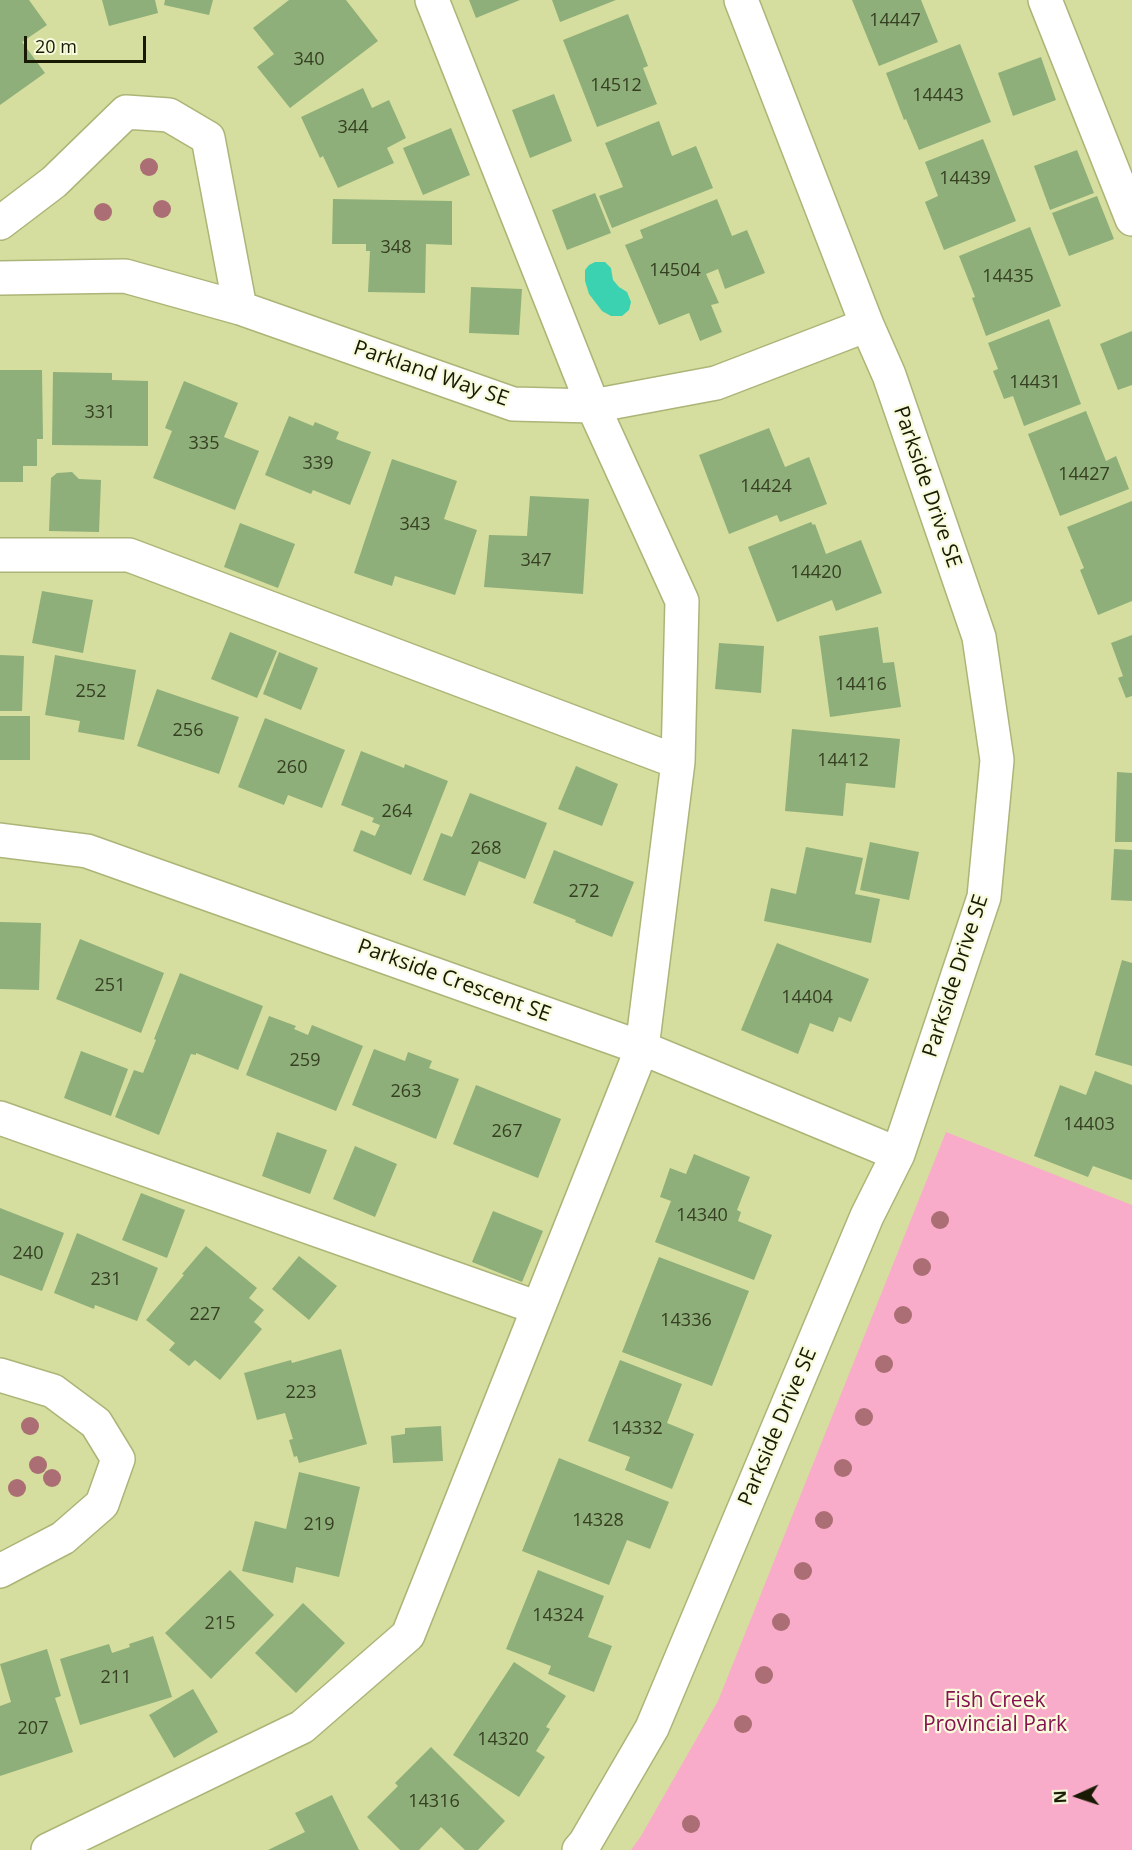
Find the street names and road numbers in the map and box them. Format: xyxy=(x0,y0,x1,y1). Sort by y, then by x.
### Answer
street label: Parkland Way SE xyxy=(350,336,512,412)
street label: Parkside Drive SE xyxy=(888,403,966,571)
street label: Parkside Drive SE xyxy=(918,892,994,1060)
street label: Parkside Crescent SE xyxy=(354,934,554,1028)
street label: Parkside Drive SE xyxy=(733,1344,823,1510)

